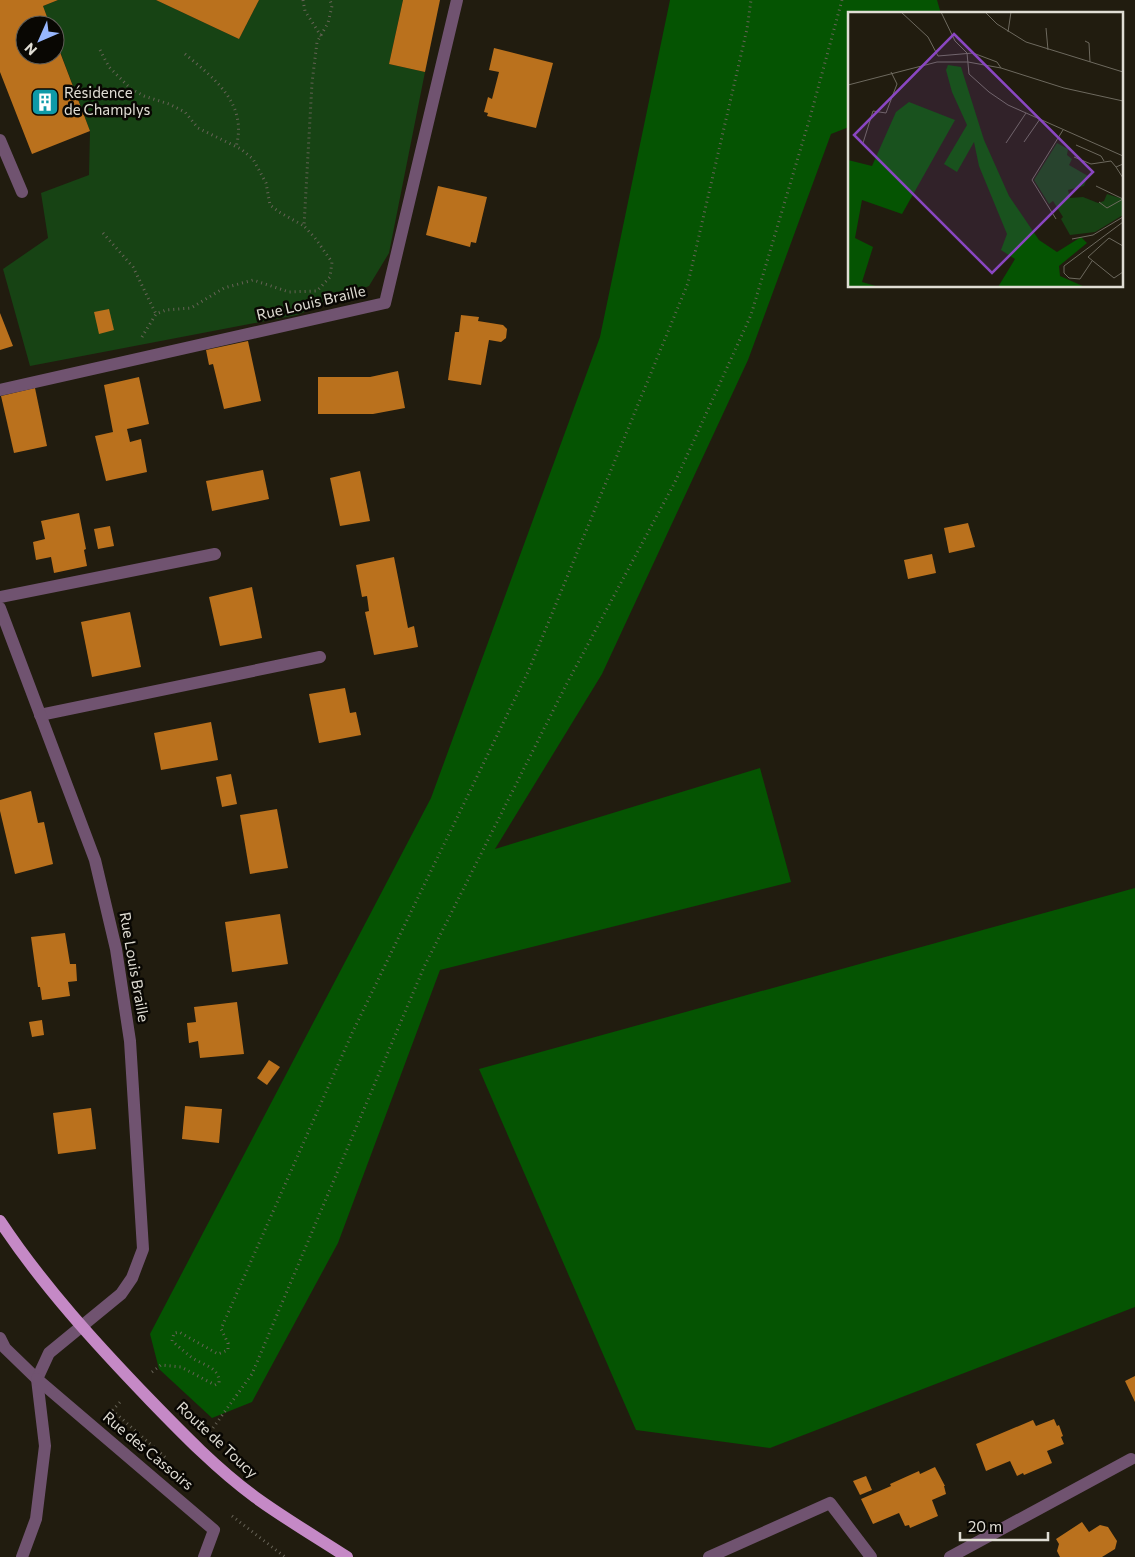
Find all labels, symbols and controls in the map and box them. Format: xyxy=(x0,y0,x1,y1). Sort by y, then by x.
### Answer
inset map xyxy=(848,12,1122,288)
north arrow xyxy=(15,15,65,65)
text: N xyxy=(21,40,40,59)
place label: Résidence de Champlys xyxy=(64,83,151,118)
building icon: Résidence de Champlys xyxy=(30,87,60,117)
street label: Rue Louis Braille xyxy=(254,281,367,323)
street label: Rue Louis Braille xyxy=(116,910,154,1023)
street label: Route de Toucy xyxy=(173,1397,262,1482)
street label: Rue des Cassoirs xyxy=(100,1407,198,1493)
scale bar xyxy=(960,1510,1048,1542)
text: 20 m xyxy=(968,1517,1002,1535)

